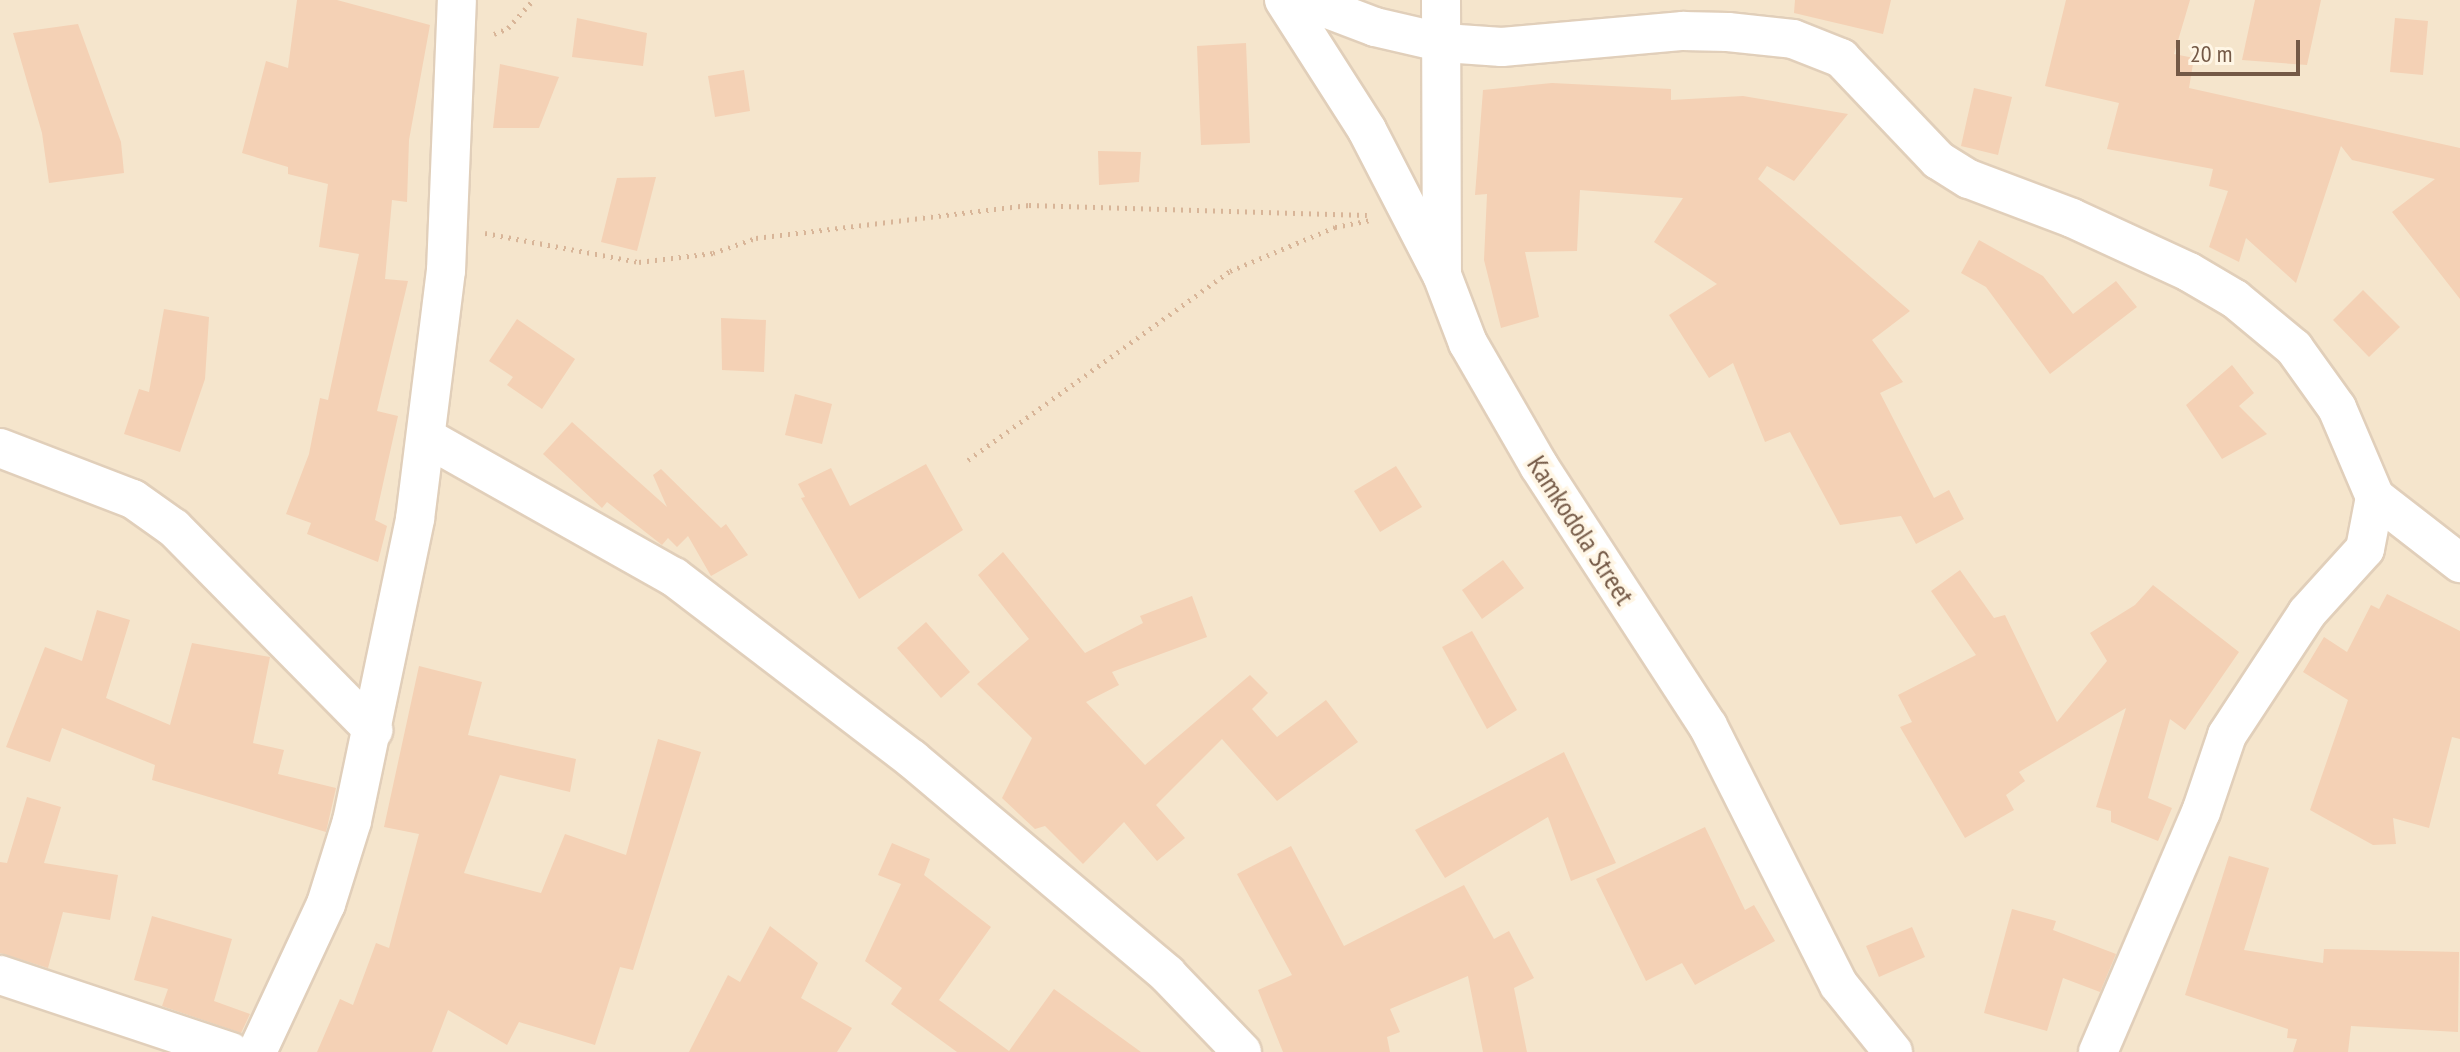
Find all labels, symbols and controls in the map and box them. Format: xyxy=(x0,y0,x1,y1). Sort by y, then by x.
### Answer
scale bar xyxy=(2180,24,2304,74)
text: 20 m xyxy=(2190,38,2232,69)
street label: Kamkodola Street xyxy=(1520,449,1642,611)

